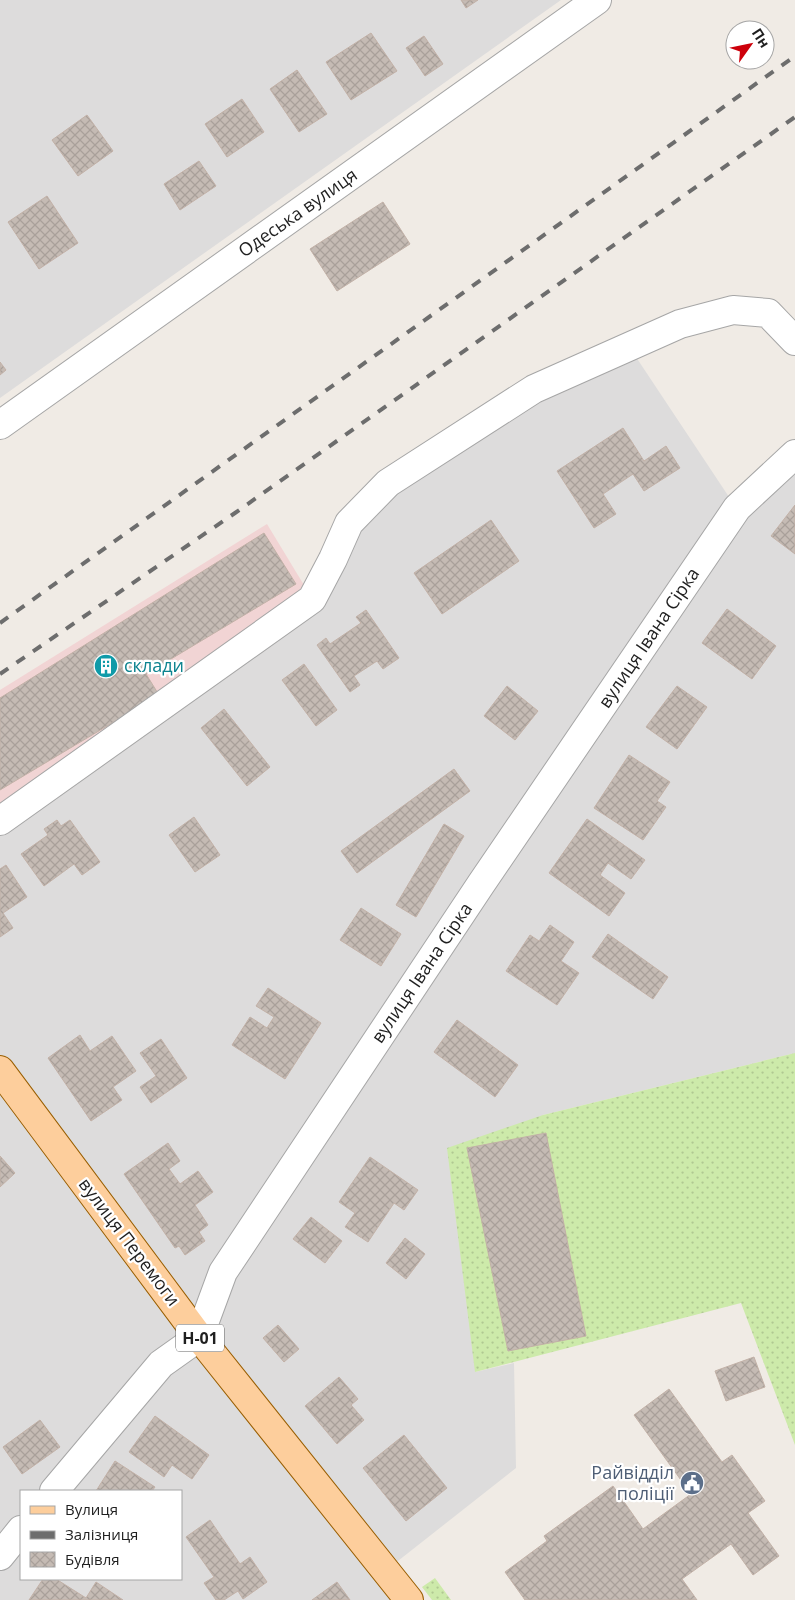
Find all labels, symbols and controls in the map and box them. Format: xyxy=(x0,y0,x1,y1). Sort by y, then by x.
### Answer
north arrow xyxy=(725,20,775,70)
text: Пн xyxy=(748,24,775,51)
street label: Одеська вулиця xyxy=(233,162,362,262)
street label: вулиця Івана Сірка xyxy=(592,562,704,712)
building icon: склади xyxy=(93,653,119,679)
place label: склади xyxy=(124,653,184,677)
street label: вулиця Івана Сірка xyxy=(365,897,477,1047)
street label: вулиця Перемоги xyxy=(74,1172,186,1310)
road number: Н-01 xyxy=(176,1325,224,1352)
place label: Райвідділ поліції xyxy=(591,1460,674,1505)
public building icon: Райвідділ поліції xyxy=(679,1470,705,1496)
legend xyxy=(20,1490,182,1580)
text: Вулиця xyxy=(65,1499,118,1519)
text: Залізниця xyxy=(65,1524,138,1544)
text: Будівля xyxy=(65,1549,120,1569)

